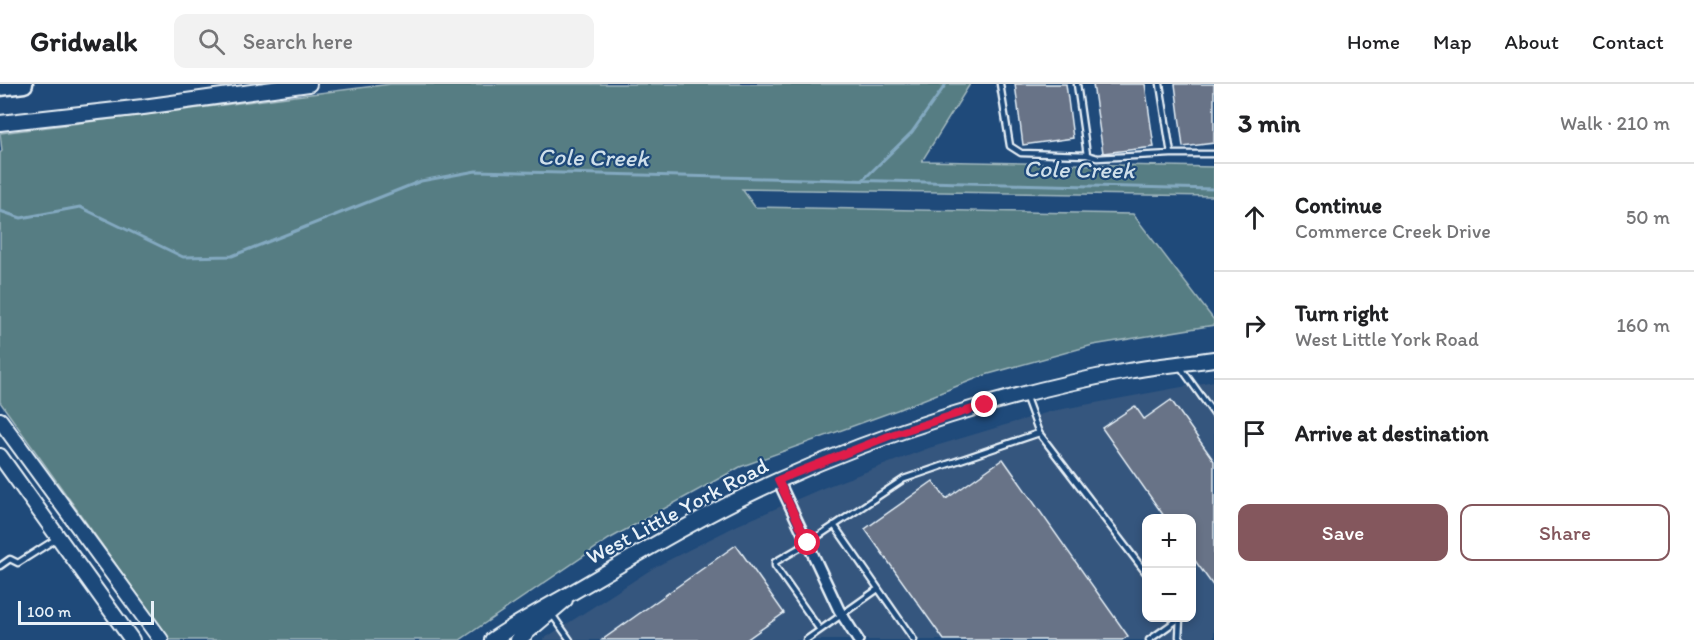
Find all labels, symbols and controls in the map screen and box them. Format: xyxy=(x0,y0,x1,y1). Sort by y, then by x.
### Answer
search box xyxy=(174,14,594,68)
text: Gridwalk xyxy=(30,24,138,58)
icon: search xyxy=(195,25,228,58)
text: Search here xyxy=(243,28,353,55)
text: Home xyxy=(1347,29,1400,54)
text: Map xyxy=(1433,29,1472,54)
text: About xyxy=(1505,29,1559,54)
text: Contact xyxy=(1592,29,1664,54)
text: 3 min xyxy=(1238,107,1300,139)
text: Walk · 210 m xyxy=(1560,111,1670,135)
water label: Cole Creek xyxy=(537,142,650,172)
water label: Cole Creek xyxy=(1023,154,1136,184)
text: Continue xyxy=(1295,192,1382,219)
icon: ahead xyxy=(1238,201,1271,234)
text: 50 m xyxy=(1626,205,1670,229)
text: Commerce Creek Drive xyxy=(1295,219,1491,243)
text: Turn right xyxy=(1295,300,1389,327)
icon: right xyxy=(1238,309,1271,342)
text: 160 m xyxy=(1617,313,1670,337)
text: West Little York Road xyxy=(1295,327,1479,351)
route end xyxy=(971,391,997,417)
icon: arrive xyxy=(1238,417,1271,450)
text: Arrive at destination xyxy=(1295,420,1489,447)
street label: West Little York Road xyxy=(581,452,773,570)
button: Save xyxy=(1238,504,1448,561)
button: Share xyxy=(1460,504,1670,561)
map controls xyxy=(1142,514,1196,622)
button: + xyxy=(1142,514,1196,568)
route start xyxy=(794,529,820,555)
button: − xyxy=(1142,568,1196,622)
scale bar xyxy=(18,598,154,626)
text: 100 m xyxy=(27,602,71,621)

